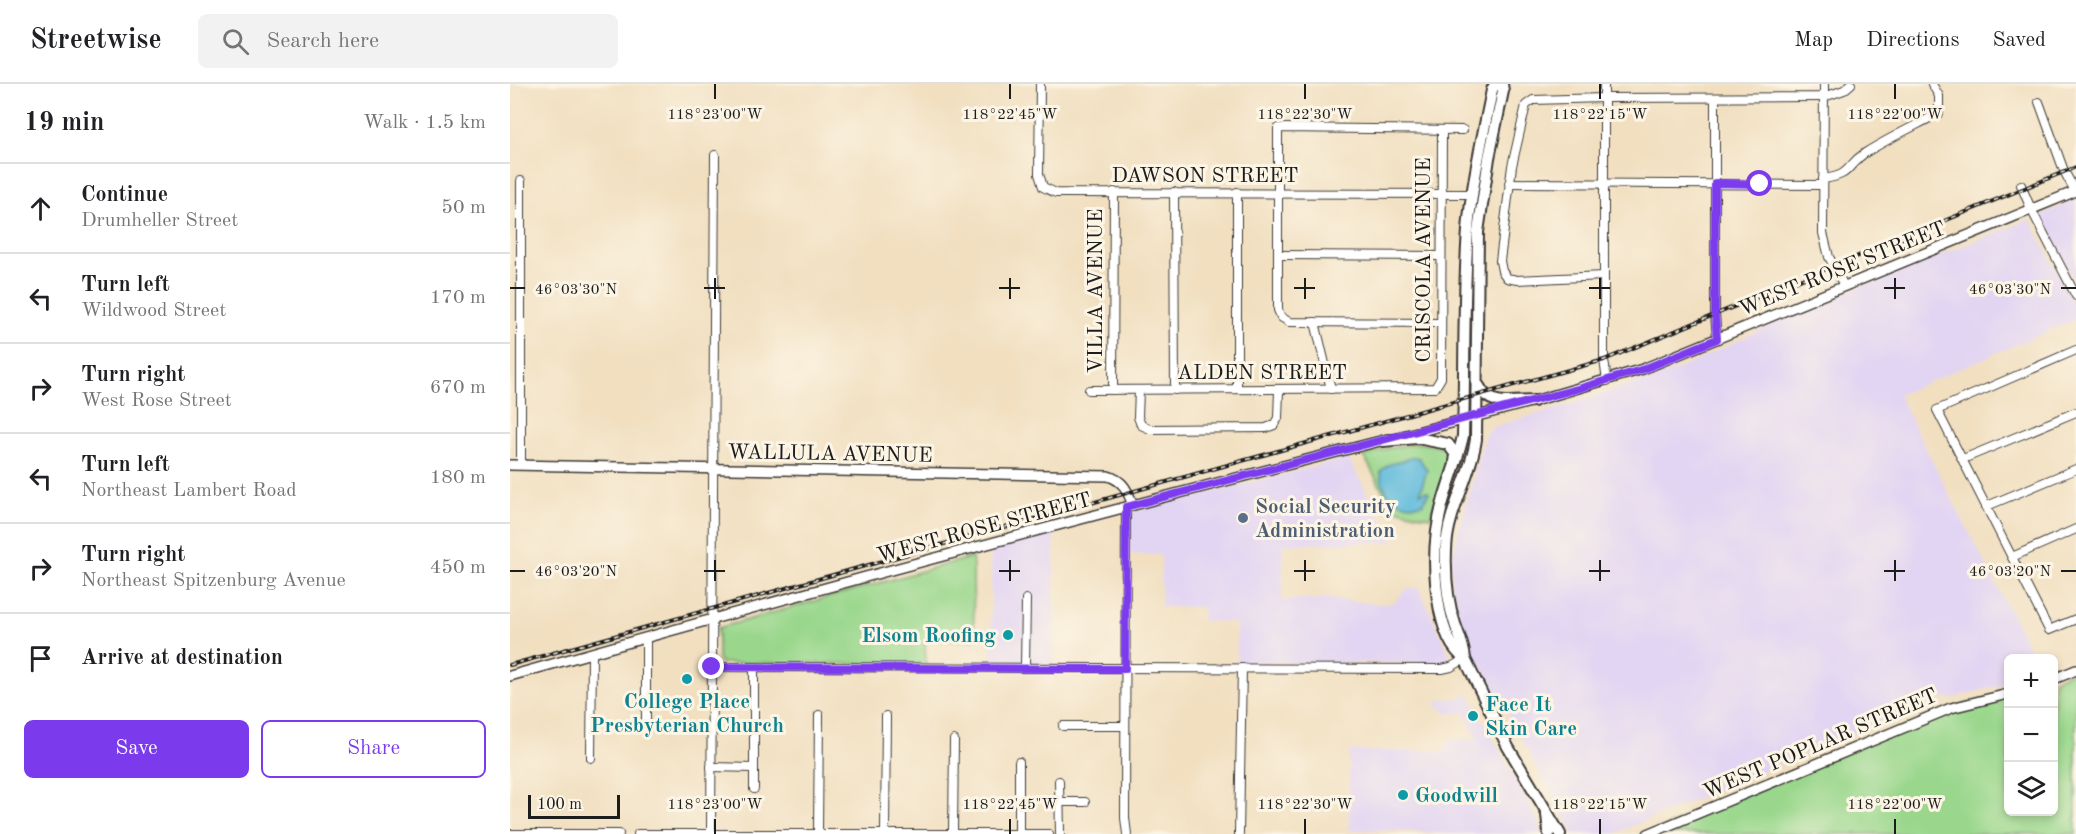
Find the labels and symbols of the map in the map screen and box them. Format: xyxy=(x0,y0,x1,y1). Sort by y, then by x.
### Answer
text: 118°23'00"W xyxy=(667,108,763,123)
text: 118°22'45"W xyxy=(962,108,1058,123)
text: 118°22'30"W xyxy=(1257,108,1353,123)
text: 118°22'15"W xyxy=(1552,108,1648,123)
text: 118°22'00"W xyxy=(1847,108,1943,123)
street label: CRISCOLA AVENUE xyxy=(1414,157,1435,363)
street label: DAWSON STREET xyxy=(1112,166,1298,187)
route start xyxy=(1746,170,1772,196)
street label: VILLA AVENUE xyxy=(1086,209,1107,373)
street label: WEST ROSE STREET xyxy=(1736,218,1949,321)
text: 46°03'30"N xyxy=(535,283,617,298)
text: 46°03'30"N xyxy=(1969,283,2051,298)
street label: ALDEN STREET xyxy=(1177,363,1347,384)
street label: WALLULA AVENUE xyxy=(727,442,933,467)
street label: WEST ROSE STREET xyxy=(875,490,1094,567)
place label: Social Security Administration xyxy=(1255,497,1396,542)
marker: Social Security Administration xyxy=(1236,511,1250,525)
text: 46°03'20"N xyxy=(535,565,617,580)
text: 46°03'20"N xyxy=(1969,565,2051,580)
place label: Elsom Roofing xyxy=(861,626,996,647)
marker: Elsom Roofing xyxy=(1001,628,1015,642)
route end xyxy=(698,653,724,679)
marker: College Place Presbyterian Church xyxy=(680,672,694,686)
street label: WEST POPLAR STREET xyxy=(1700,685,1941,803)
place label: College Place Presbyterian Church xyxy=(590,692,784,737)
place label: Face It Skin Care xyxy=(1485,695,1577,740)
marker: Face It Skin Care xyxy=(1466,709,1480,723)
place label: Goodwill xyxy=(1415,786,1498,807)
marker: Goodwill xyxy=(1396,788,1410,802)
scale bar xyxy=(528,792,620,820)
text: 118°23'00"W xyxy=(667,798,763,813)
text: 118°22'45"W xyxy=(962,798,1058,813)
text: 118°22'30"W xyxy=(1257,798,1353,813)
text: 118°22'15"W xyxy=(1552,798,1648,813)
text: 118°22'00"W xyxy=(1847,798,1943,813)

